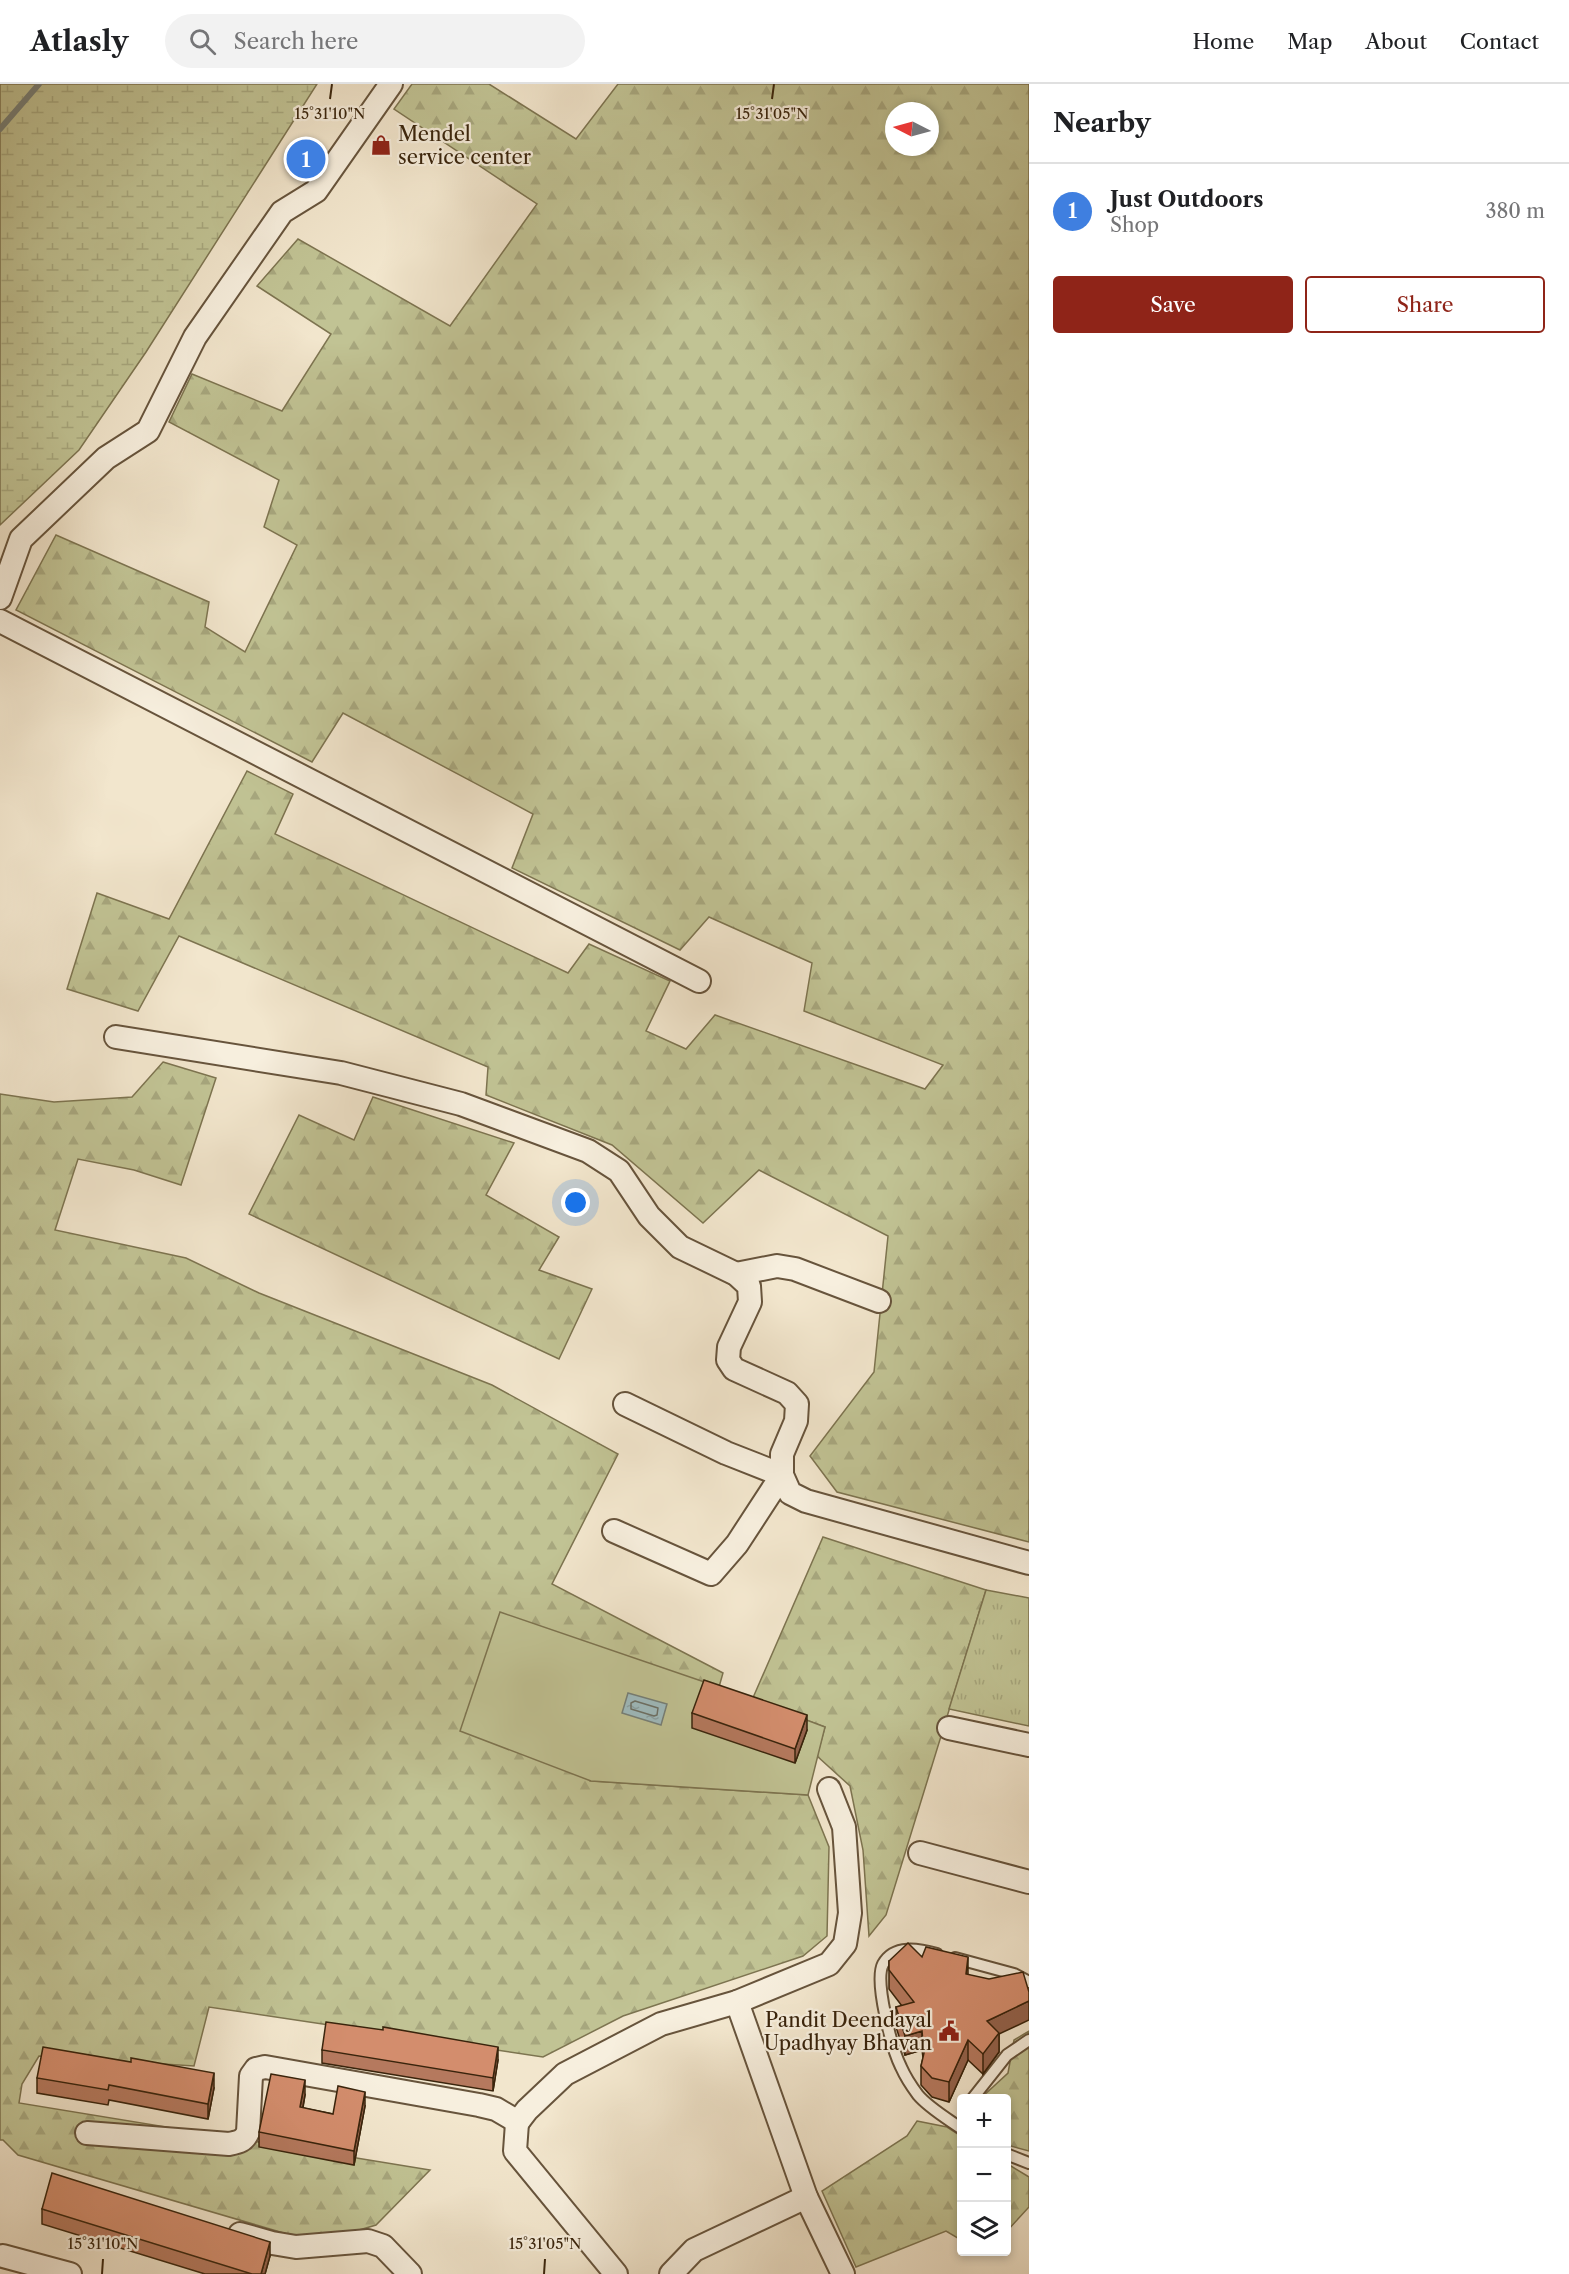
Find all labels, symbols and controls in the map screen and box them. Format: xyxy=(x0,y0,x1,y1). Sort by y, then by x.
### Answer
search box xyxy=(165,14,585,68)
text: Atlasly xyxy=(30,24,129,58)
icon: search xyxy=(186,25,219,58)
text: Search here xyxy=(234,28,358,55)
text: Home xyxy=(1193,29,1254,54)
text: Map xyxy=(1287,29,1332,54)
text: About xyxy=(1365,29,1427,54)
text: Contact xyxy=(1460,29,1539,54)
north arrow xyxy=(885,102,939,156)
text: 15°31'10"N xyxy=(295,104,365,123)
text: 15°31'05"N xyxy=(736,104,808,123)
text: Nearby xyxy=(1053,107,1151,139)
place label: Mendel service center xyxy=(398,122,532,169)
shop icon: Mendel service center xyxy=(369,133,393,157)
pin: 1 xyxy=(286,136,326,182)
text: Just Outdoors xyxy=(1110,186,1263,213)
text: 1 xyxy=(1068,199,1077,223)
text: 380 m xyxy=(1486,199,1545,223)
text: Shop xyxy=(1110,213,1159,237)
button: Save xyxy=(1053,276,1293,333)
button: Share xyxy=(1305,276,1545,333)
your location xyxy=(561,1188,590,1217)
place label: Pandit Deendayal Upadhyay Bhavan xyxy=(764,2008,932,2055)
public building icon: Pandit Deendayal Upadhyay Bhavan xyxy=(937,2019,961,2043)
map controls xyxy=(957,2094,1011,2256)
button: + xyxy=(957,2094,1011,2148)
button: − xyxy=(957,2148,1011,2202)
button: layers xyxy=(957,2202,1011,2256)
text: 15°31'10"N xyxy=(68,2234,138,2253)
text: 15°31'05"N xyxy=(509,2234,581,2253)

